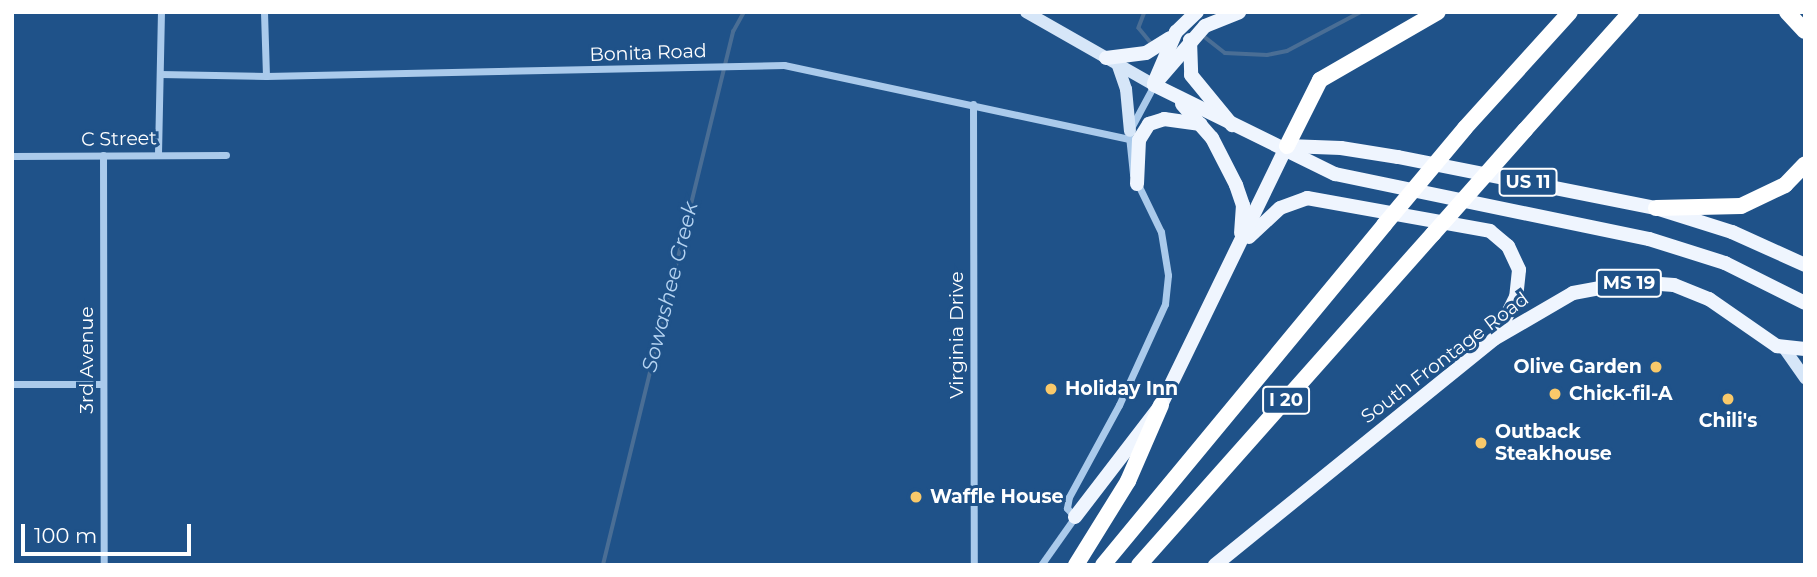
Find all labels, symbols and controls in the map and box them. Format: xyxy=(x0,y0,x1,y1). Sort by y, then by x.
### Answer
street label: Bonita Road xyxy=(589,40,707,66)
street label: C Street xyxy=(81,127,157,151)
road number: US 11 xyxy=(1498,168,1558,196)
water label: Sowashee Creek xyxy=(637,199,703,375)
road number: MS 19 xyxy=(1596,268,1662,298)
street label: Virginia Drive xyxy=(946,271,968,399)
street label: South Frontage Road xyxy=(1357,288,1533,428)
street label: 3rd Avenue xyxy=(76,306,98,414)
place label: Olive Garden xyxy=(1513,356,1642,378)
marker: Olive Garden xyxy=(1648,359,1664,375)
place label: Holiday Inn xyxy=(1065,378,1178,400)
marker: Holiday Inn xyxy=(1043,381,1059,397)
place label: Chick-fil-A xyxy=(1569,383,1673,405)
road number: I 20 xyxy=(1262,386,1310,414)
marker: Chick-fil-A xyxy=(1547,386,1563,402)
marker: Chili's xyxy=(1720,391,1736,407)
place label: Chili's xyxy=(1699,410,1757,432)
place label: Outback Steakhouse xyxy=(1495,421,1612,465)
marker: Outback Steakhouse xyxy=(1473,435,1489,451)
place label: Waffle House xyxy=(930,486,1063,508)
marker: Waffle House xyxy=(908,489,924,505)
scale bar xyxy=(24,510,194,554)
text: 100 m xyxy=(34,523,97,548)

